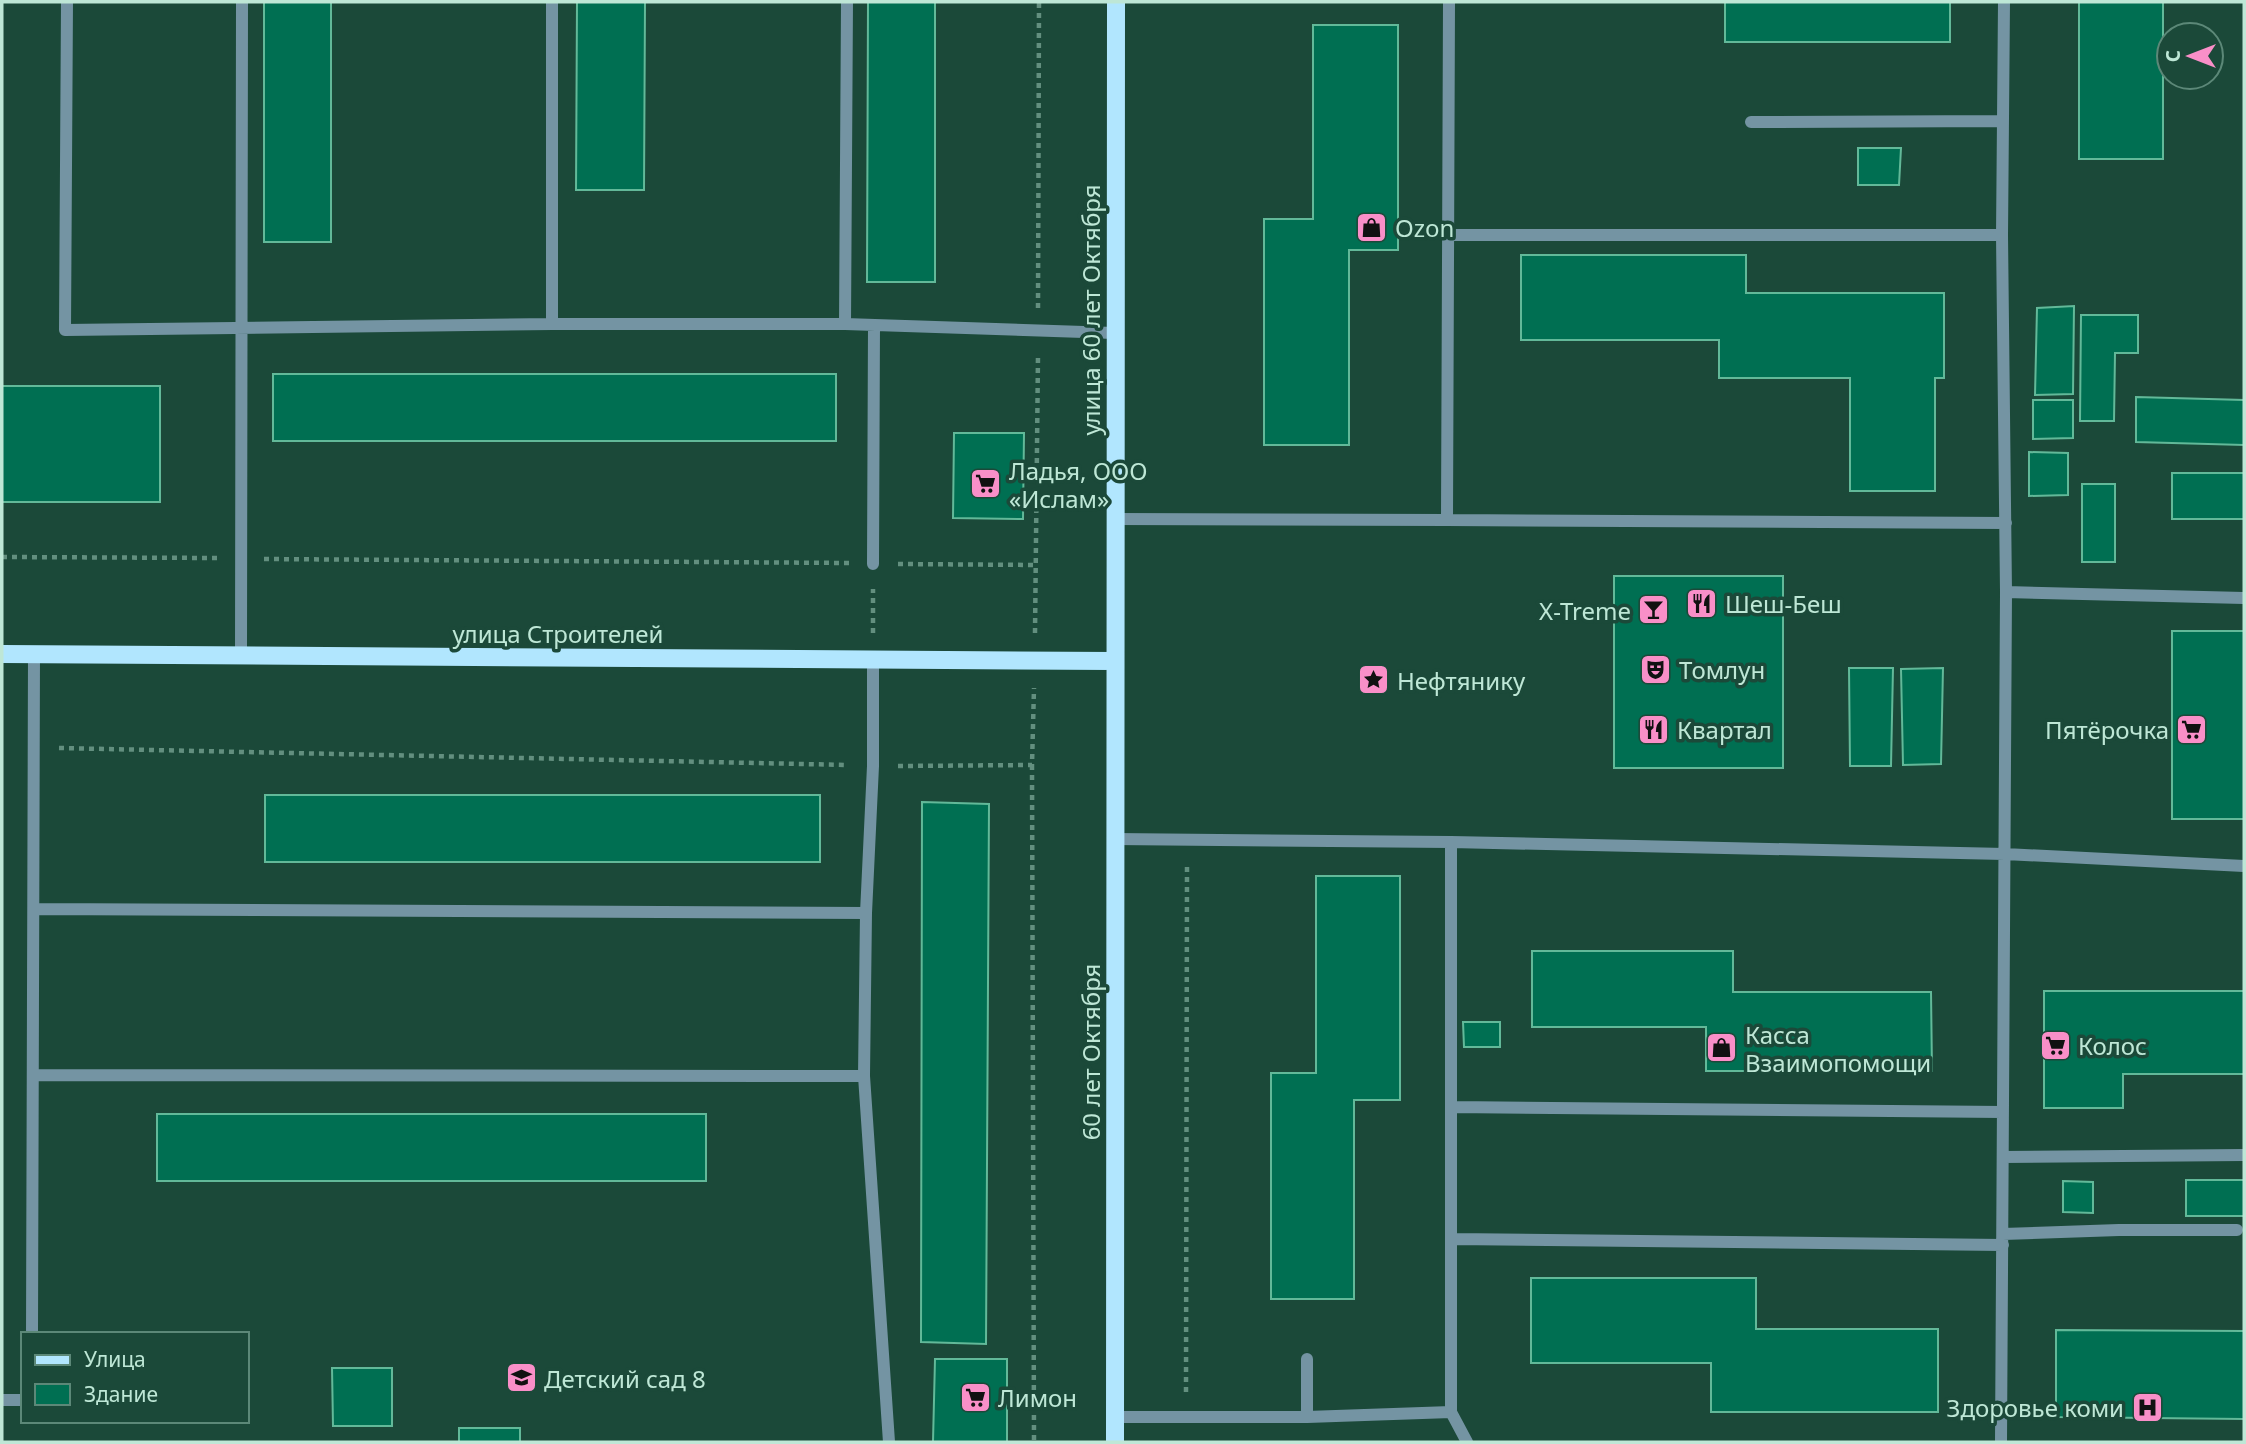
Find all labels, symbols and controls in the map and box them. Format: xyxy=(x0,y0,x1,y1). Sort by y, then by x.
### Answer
north arrow xyxy=(2155,21,2225,91)
text: С xyxy=(2160,50,2186,62)
street label: улица 60 лет Октября xyxy=(1074,185,1107,436)
shop icon: Ozon xyxy=(1355,210,1389,244)
place label: Ozon xyxy=(1395,211,1454,244)
place label: Ладья, ООО «Ислам» xyxy=(1009,454,1148,515)
supermarket icon: Ладья, ООО «Ислам» xyxy=(969,467,1003,501)
restaurant icon: Шеш-Беш xyxy=(1685,586,1719,620)
place label: Шеш-Беш xyxy=(1725,587,1842,620)
bar icon: X-Treme xyxy=(1637,593,1671,627)
place label: X-Treme xyxy=(1539,594,1631,627)
street label: улица Строителей xyxy=(453,617,663,650)
theatre icon: Томлун xyxy=(1639,652,1673,686)
place label: Томлун xyxy=(1679,653,1765,686)
place icon: Нефтянику xyxy=(1357,663,1391,697)
place label: Нефтянику xyxy=(1397,664,1526,697)
restaurant icon: Квартал xyxy=(1637,712,1671,746)
supermarket icon: Пятёрочка xyxy=(2175,712,2209,746)
place label: Квартал xyxy=(1677,713,1772,746)
place label: Пятёрочка xyxy=(2045,713,2169,746)
street label: 60 лет Октября xyxy=(1074,964,1107,1140)
place label: Касса Взаимопомощи xyxy=(1745,1018,1931,1079)
supermarket icon: Колос xyxy=(2038,1028,2072,1062)
place label: Колос xyxy=(2078,1029,2147,1062)
shop icon: Касса Взаимопомощи xyxy=(1705,1031,1739,1065)
legend xyxy=(21,1332,248,1423)
text: Улица xyxy=(84,1345,146,1373)
school or university icon: Детский сад 8 xyxy=(504,1361,538,1395)
place label: Детский сад 8 xyxy=(544,1362,706,1395)
text: Здание xyxy=(84,1380,158,1408)
supermarket icon: Лимон xyxy=(958,1380,992,1414)
place label: Лимон xyxy=(998,1381,1077,1414)
hospital icon: Здоровье коми xyxy=(2130,1390,2164,1424)
place label: Здоровье коми xyxy=(1947,1391,2124,1424)

